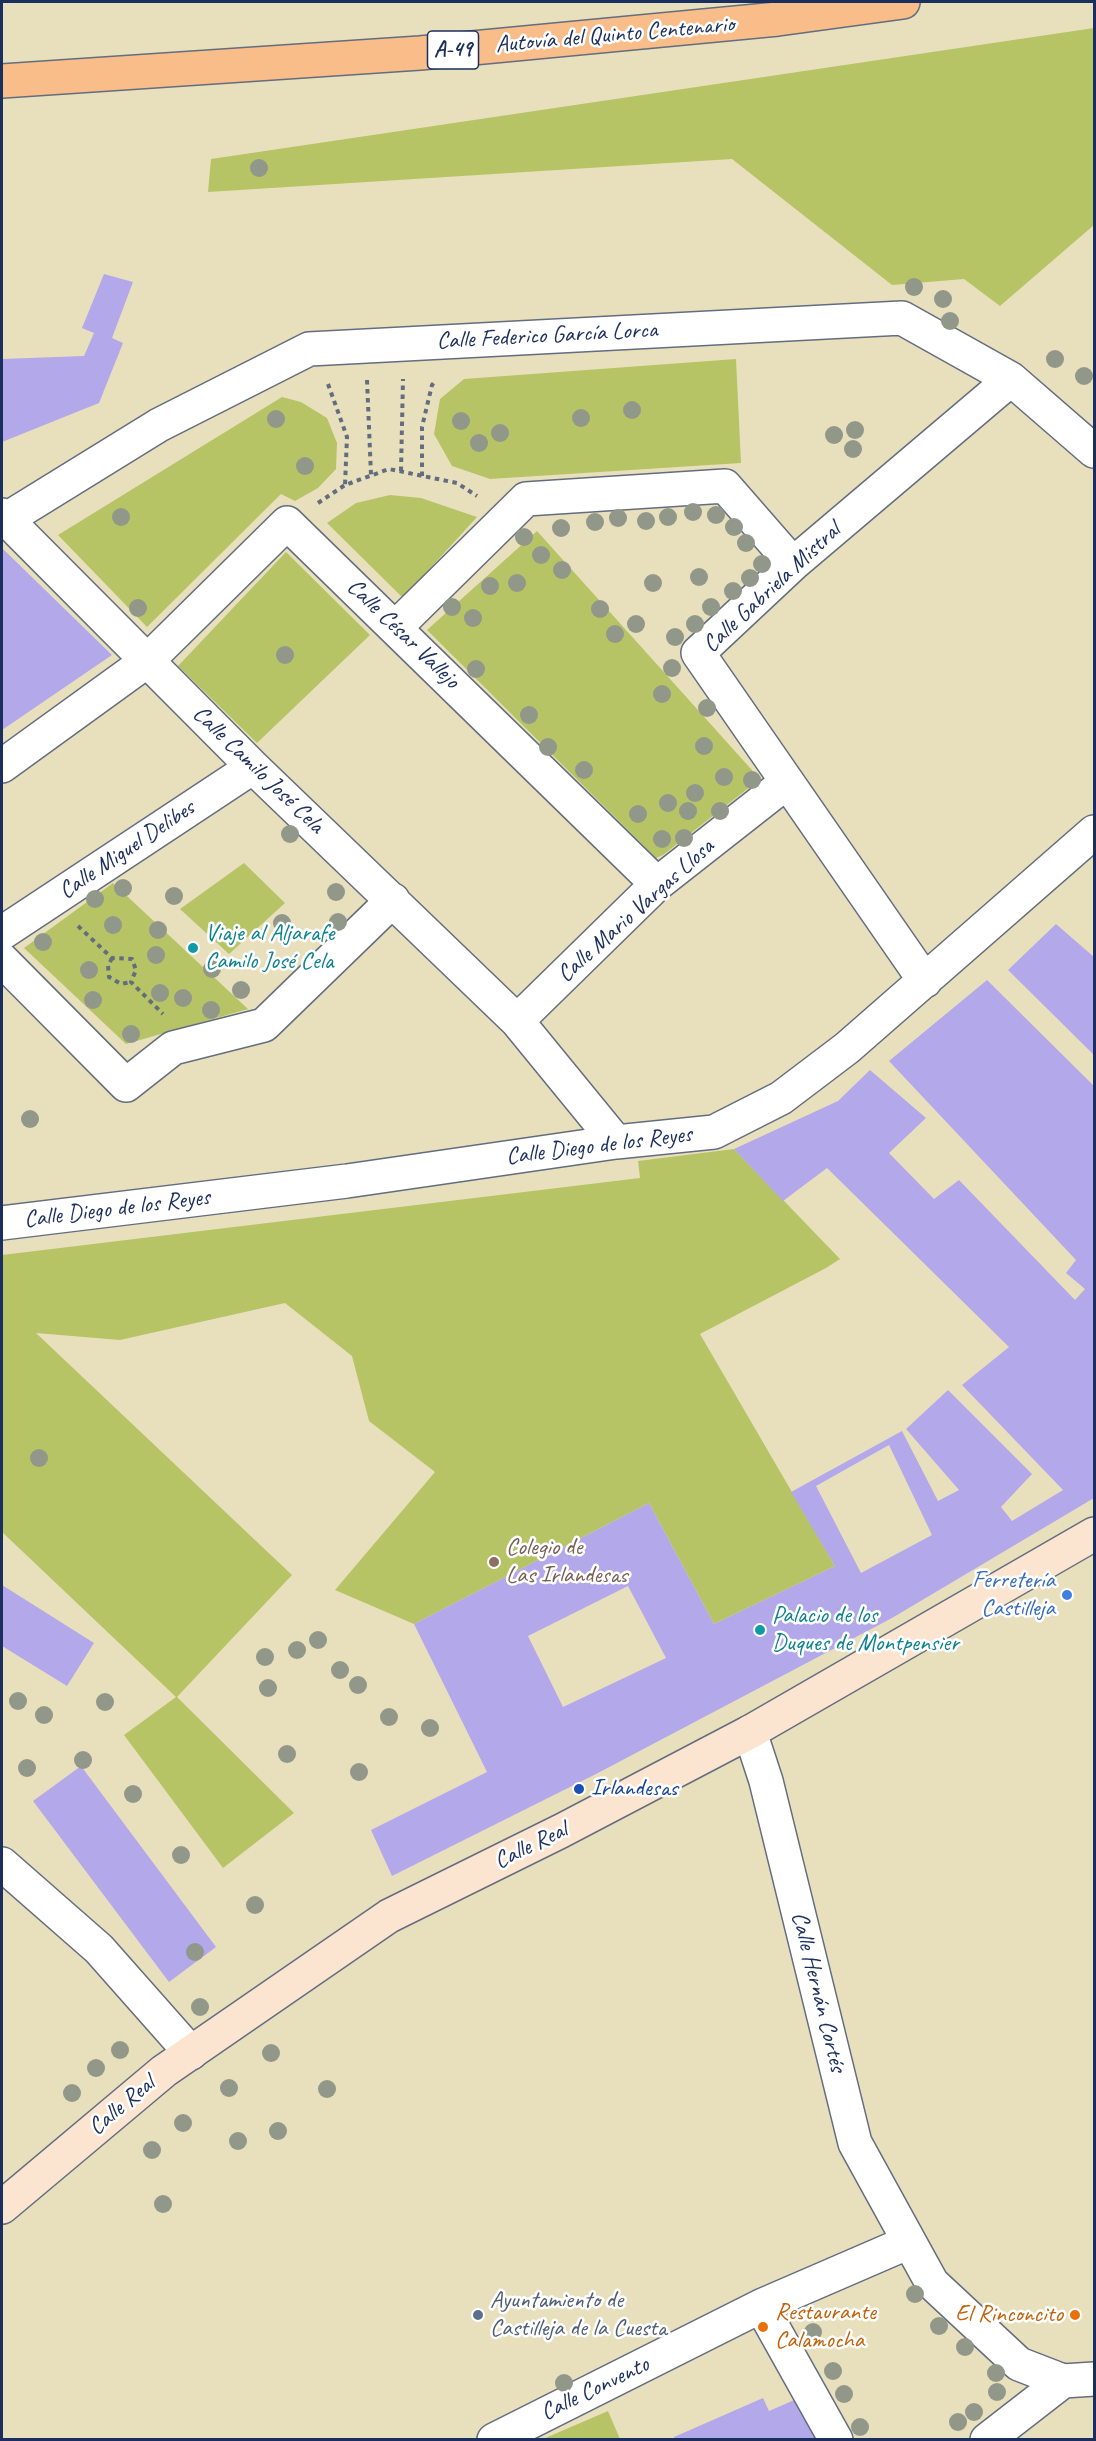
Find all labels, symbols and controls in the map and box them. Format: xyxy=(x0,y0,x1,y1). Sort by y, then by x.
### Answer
street label: Autovía del Quinto Centenario xyxy=(495,10,735,60)
road number: A-49 xyxy=(428,31,478,69)
street label: Calle Federico García Lorca xyxy=(436,316,658,356)
street label: Calle Gabriela Mistral xyxy=(697,517,847,659)
street label: Calle César Vallejo xyxy=(340,573,466,695)
street label: Calle Camilo José Cela xyxy=(186,700,330,840)
street label: Calle Miguel Delibes xyxy=(54,794,200,906)
street label: Calle Mario Vargas Llosa xyxy=(552,833,720,989)
place label: Viaje al Aljarafe Camilo José Cela xyxy=(205,920,334,976)
marker: Viaje al Aljarafe Camilo José Cela xyxy=(186,941,200,955)
street label: Calle Diego de los Reyes xyxy=(504,1120,694,1172)
street label: Calle Diego de los Reyes xyxy=(22,1183,212,1235)
place label: Colegio de Las Irlandesas xyxy=(506,1534,627,1590)
marker: Colegio de Las Irlandesas xyxy=(487,1555,501,1569)
place label: Ferretería Castilleja xyxy=(972,1567,1055,1623)
marker: Ferretería Castilleja xyxy=(1060,1588,1074,1602)
place label: Palacio de los Duques de Montpensier xyxy=(772,1602,959,1658)
marker: Palacio de los Duques de Montpensier xyxy=(753,1623,767,1637)
place label: Irlandesas xyxy=(591,1775,678,1803)
marker: Irlandesas xyxy=(572,1782,586,1796)
street label: Calle Real xyxy=(490,1816,572,1876)
street label: Calle Hernán Cortés xyxy=(784,1909,852,2075)
street label: Calle Real xyxy=(83,2070,161,2142)
place label: Ayuntamiento de Castilleja de la Cuesta xyxy=(490,2287,667,2343)
place label: Restaurante Calamocha xyxy=(775,2299,876,2355)
place label: El Rinconcito xyxy=(955,2301,1063,2329)
marker: Ayuntamiento de Castilleja de la Cuesta xyxy=(471,2308,485,2322)
marker: El Rinconcito xyxy=(1068,2308,1082,2322)
marker: Restaurante Calamocha xyxy=(756,2320,770,2334)
street label: Calle Convento xyxy=(536,2350,654,2428)

